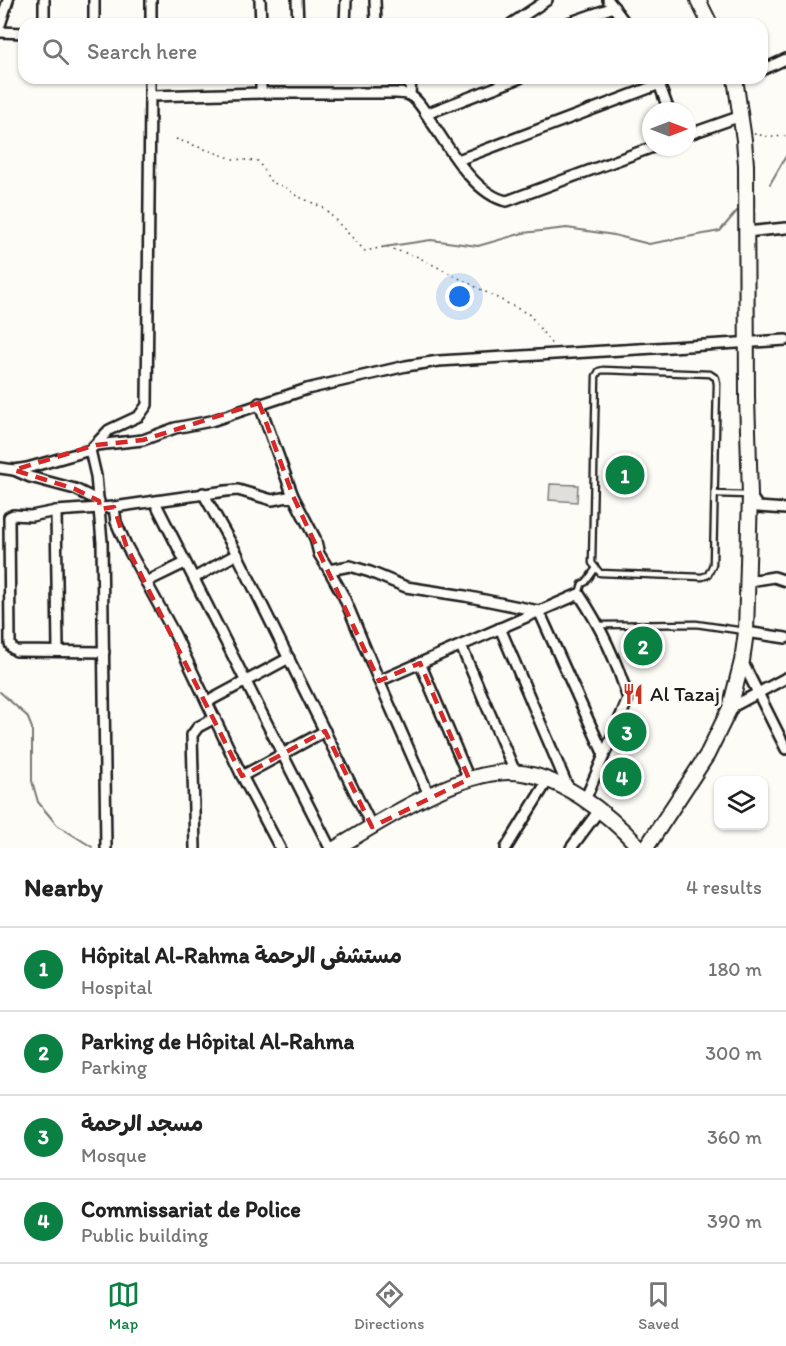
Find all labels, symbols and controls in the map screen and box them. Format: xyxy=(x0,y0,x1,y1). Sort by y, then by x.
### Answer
search box xyxy=(18,18,768,84)
icon: search xyxy=(39,35,72,68)
text: Search here xyxy=(87,38,197,65)
north arrow xyxy=(642,102,696,156)
your location xyxy=(445,282,474,311)
pin: 1 xyxy=(606,452,644,498)
pin: 2 xyxy=(624,624,662,668)
place label: Al Tazaj xyxy=(650,681,720,706)
restaurant icon: Al Tazaj xyxy=(621,682,645,706)
pin: 3 xyxy=(608,710,646,754)
pin: 4 xyxy=(602,754,642,800)
map controls xyxy=(714,776,768,830)
button: layers xyxy=(714,776,768,830)
text: Nearby xyxy=(24,871,103,903)
text: 4 results xyxy=(686,875,762,899)
text: Hôpital Al-Rahma مستشفى الرحمة xyxy=(81,942,402,969)
text: 1 xyxy=(39,957,48,981)
text: 180 m xyxy=(708,957,762,981)
text: Hospital xyxy=(81,975,153,999)
text: Parking de Hôpital Al-Rahma xyxy=(81,1028,354,1055)
text: 2 xyxy=(38,1041,49,1065)
text: 300 m xyxy=(705,1041,762,1065)
text: Parking xyxy=(81,1055,147,1079)
text: مسجد الرحمة xyxy=(81,1110,203,1137)
text: 3 xyxy=(38,1125,49,1149)
text: 360 m xyxy=(707,1125,762,1149)
text: Mosque xyxy=(81,1143,147,1167)
text: Commissariat de Police xyxy=(81,1196,301,1223)
text: 4 xyxy=(37,1209,50,1233)
text: 390 m xyxy=(707,1209,762,1233)
text: Public building xyxy=(81,1223,208,1247)
tab: Map xyxy=(107,1278,140,1333)
tab: Directions xyxy=(354,1278,424,1333)
tab: Saved xyxy=(638,1278,679,1333)

